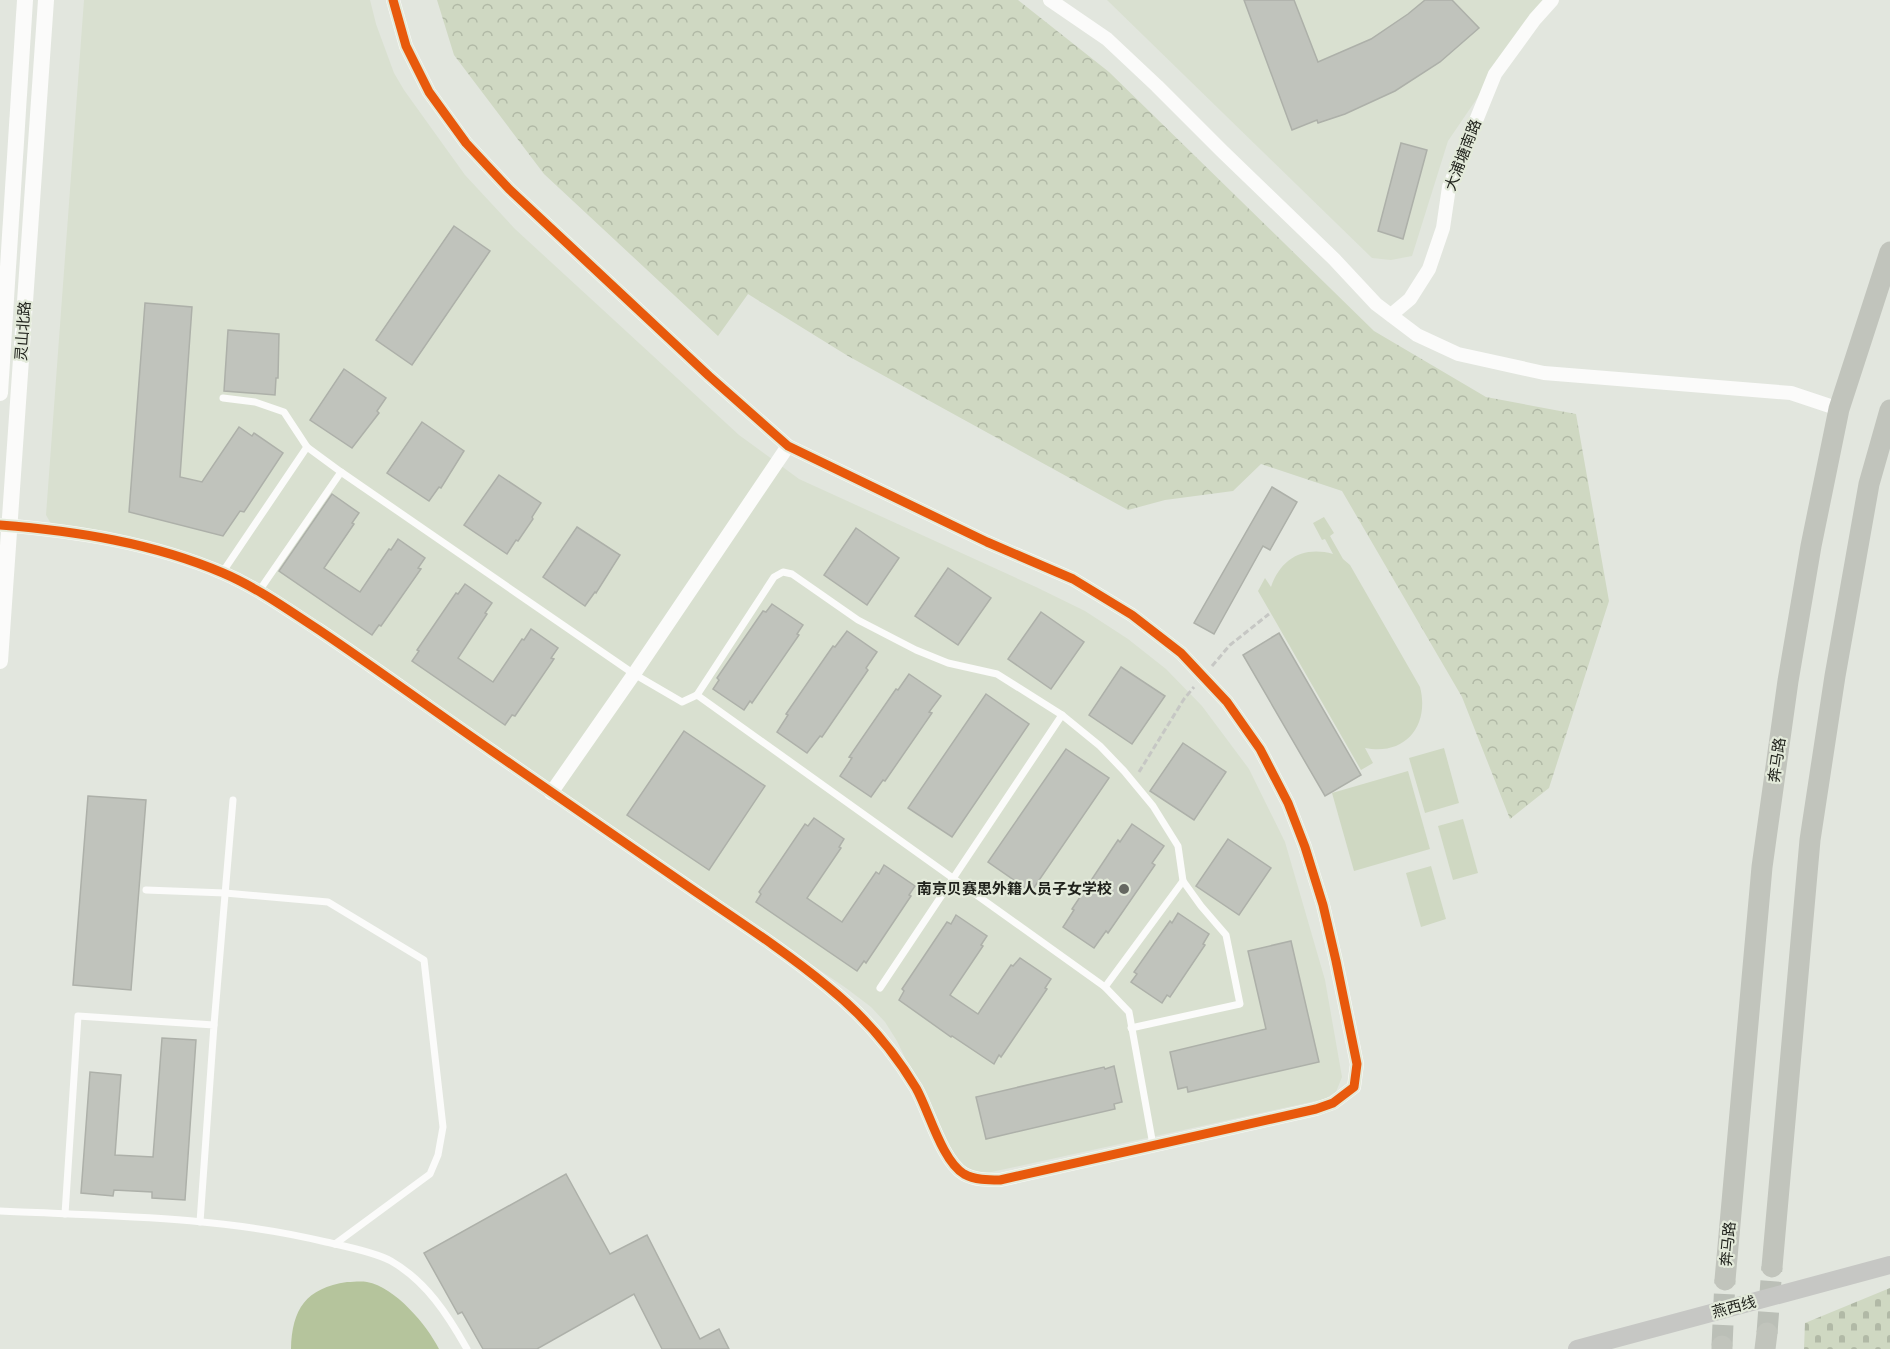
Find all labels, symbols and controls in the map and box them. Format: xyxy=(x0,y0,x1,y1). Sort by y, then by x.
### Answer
street label: 大浦塘南路 xyxy=(1441,117,1487,194)
street label: 灵山北路 xyxy=(12,300,36,362)
street label: 奔马路 xyxy=(1766,737,1791,784)
place label: 南京贝赛思外籍人员子女学校 xyxy=(917,880,1112,900)
marker: 南京贝赛思外籍人员子女学校 xyxy=(1117,882,1131,896)
street label: 奔马路 xyxy=(1718,1221,1741,1267)
street label: 燕西线 xyxy=(1710,1293,1759,1323)

